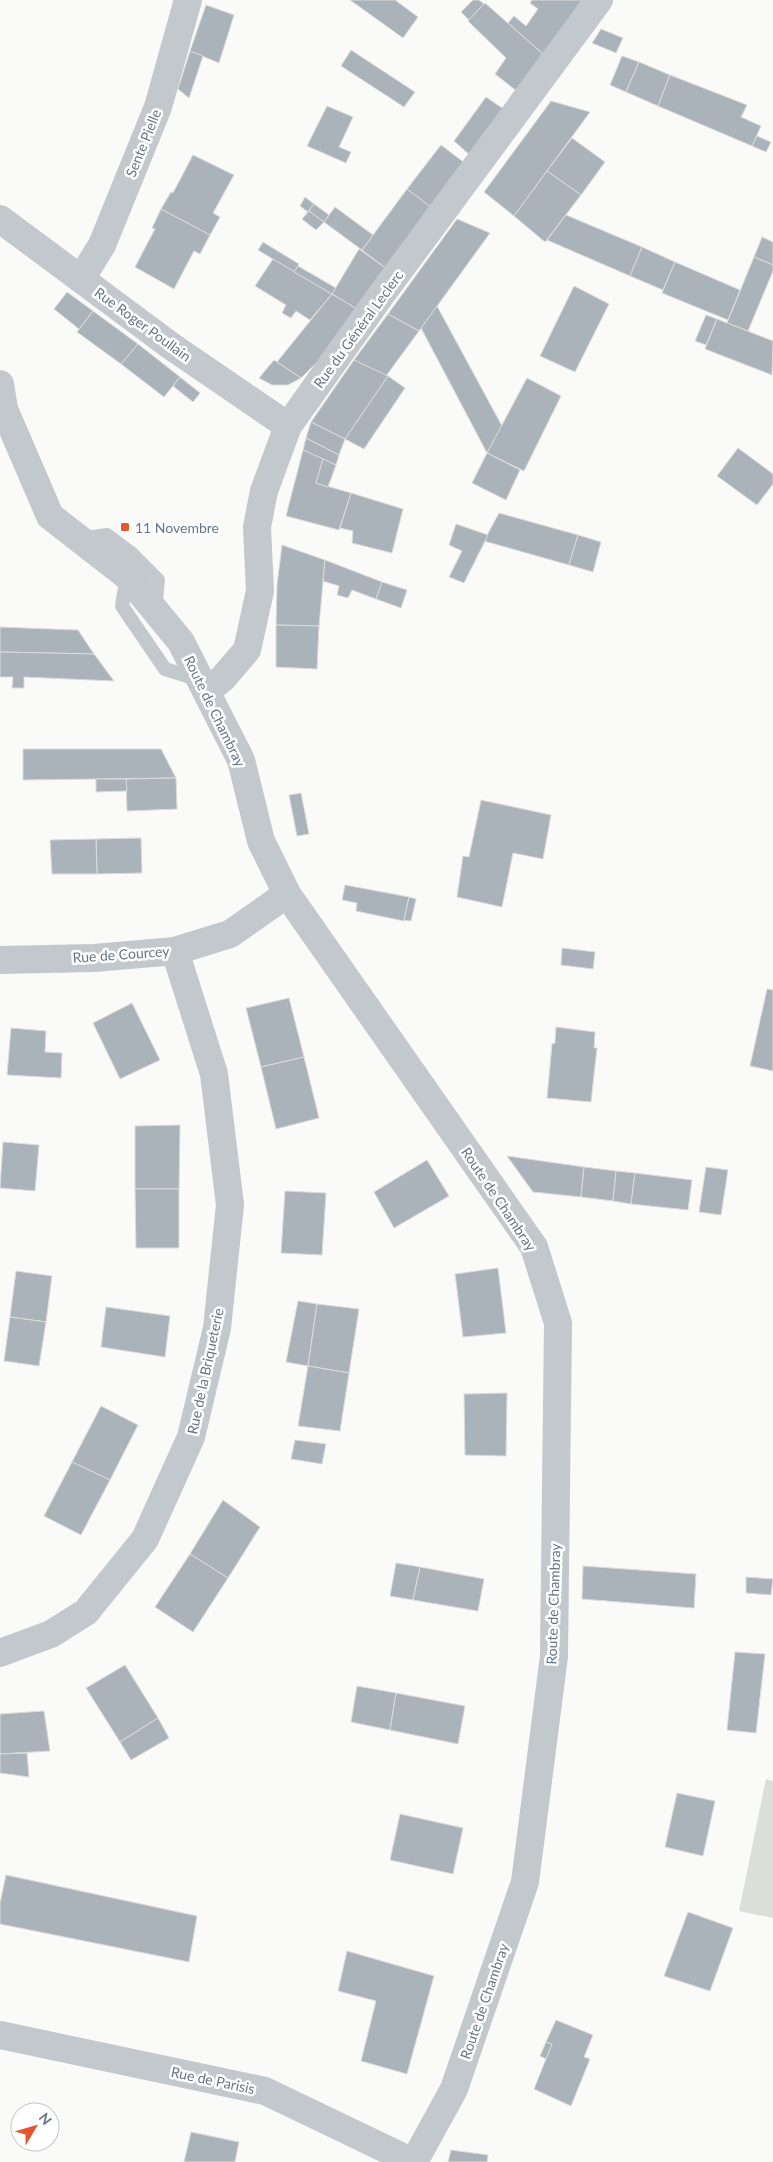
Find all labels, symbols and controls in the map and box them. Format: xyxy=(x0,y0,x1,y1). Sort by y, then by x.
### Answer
street label: Sente Pielle xyxy=(122,107,164,179)
street label: Rue du Général Leclerc xyxy=(310,267,407,391)
street label: Rue Roger Poullain xyxy=(92,283,194,365)
place label: 11 Novembre xyxy=(135,519,219,536)
marker: 11 Novembre xyxy=(119,521,131,533)
street label: Route de Chambray xyxy=(181,653,250,770)
street label: Rue de Courcey xyxy=(72,942,171,966)
street label: Route de Chambray xyxy=(458,1144,540,1255)
street label: Rue de la Briqueterie xyxy=(183,1306,227,1436)
street label: Route de Chambray xyxy=(542,1542,564,1665)
street label: Route de Chambray xyxy=(456,1940,512,2061)
street label: Rue de Parisis xyxy=(170,2063,256,2097)
north arrow xyxy=(10,2102,60,2152)
text: N xyxy=(36,2109,56,2128)

